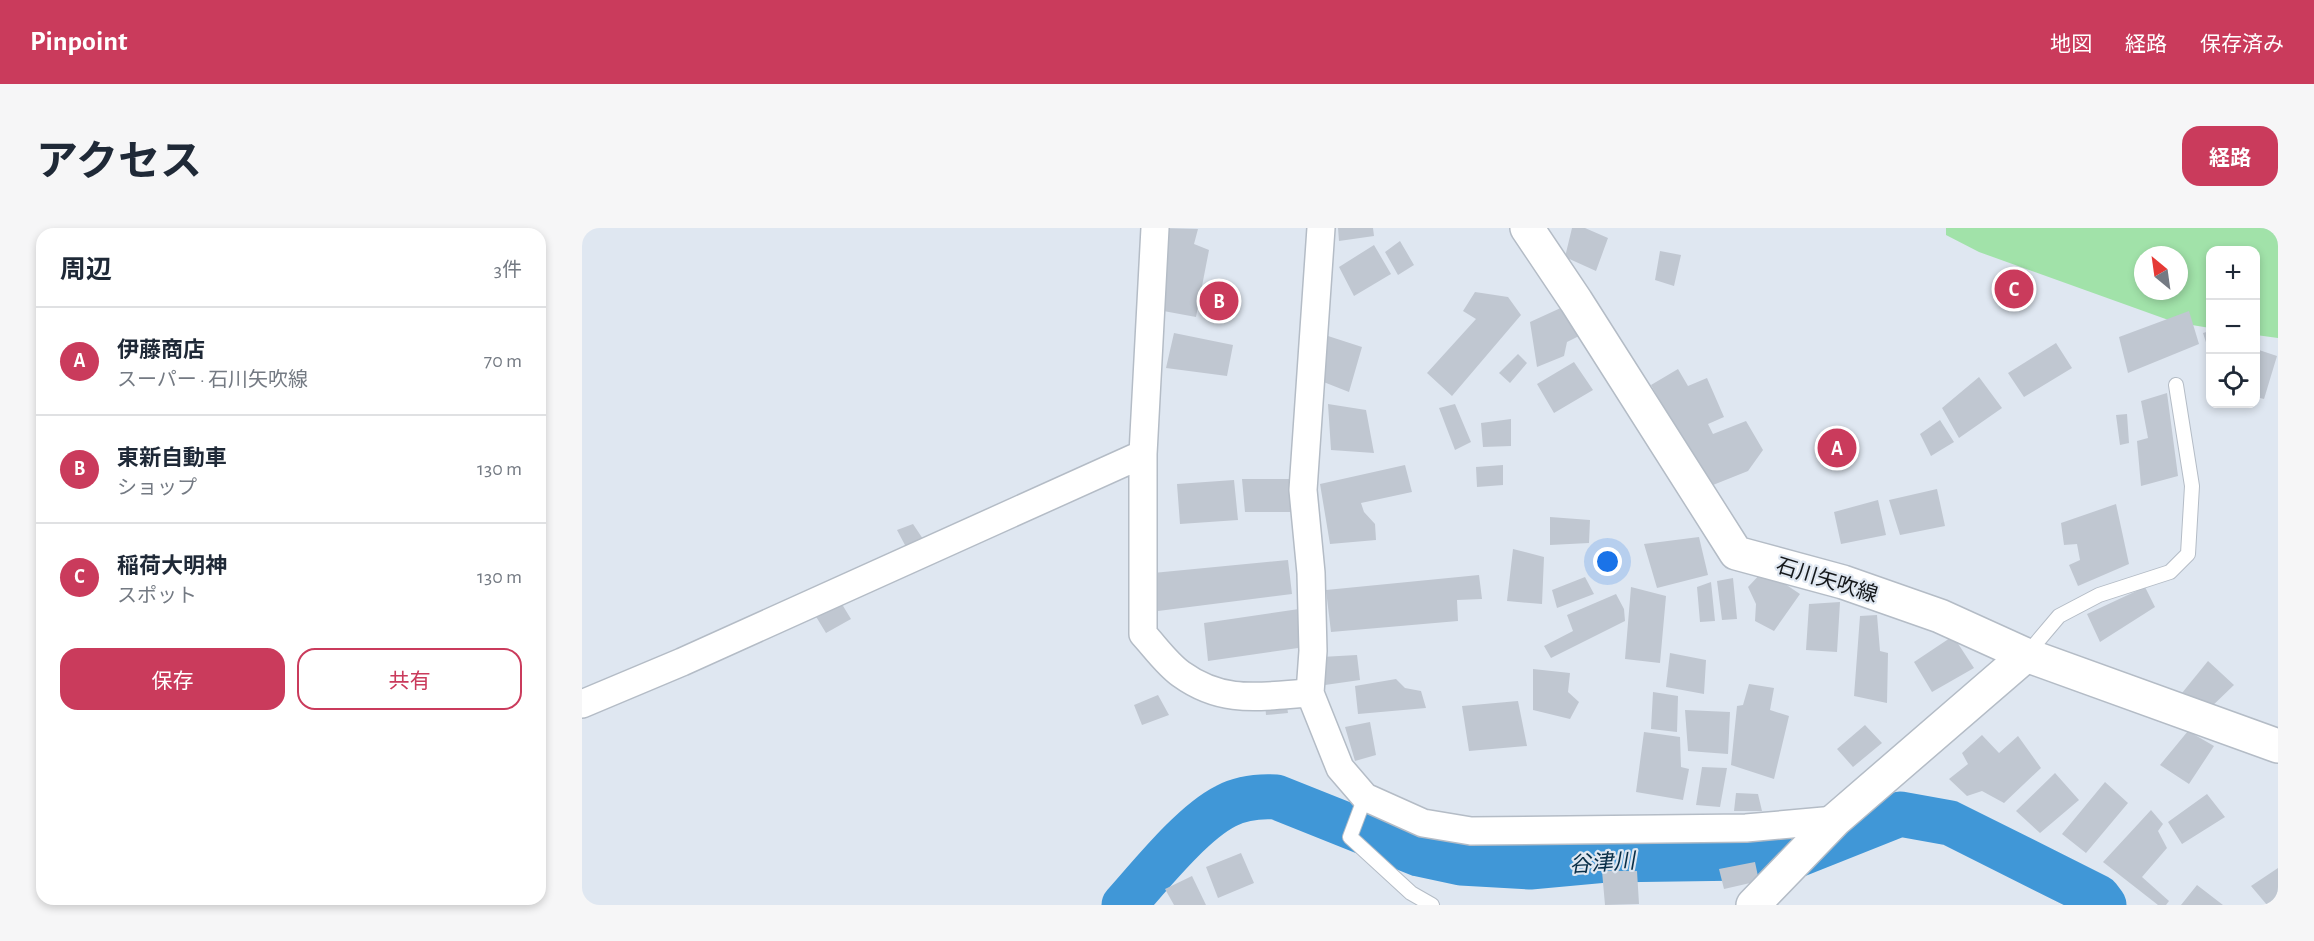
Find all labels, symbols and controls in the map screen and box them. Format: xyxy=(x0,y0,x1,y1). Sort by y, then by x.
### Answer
text: Pinpoint xyxy=(30,28,128,56)
text: 地図 xyxy=(2050,34,2092,55)
text: 経路 xyxy=(2125,34,2167,55)
text: 保存済み xyxy=(2200,34,2284,55)
button: 経路 xyxy=(2182,126,2278,186)
text: アクセス xyxy=(36,141,202,183)
north arrow xyxy=(2134,246,2188,300)
map controls xyxy=(2206,246,2260,408)
button: + xyxy=(2206,246,2260,300)
text: 周辺 xyxy=(60,257,112,283)
text: 3件 xyxy=(494,260,522,280)
pin: C xyxy=(1994,266,2034,312)
pin: B xyxy=(1200,278,1238,324)
button: − xyxy=(2206,300,2260,354)
text: 伊藤商店 xyxy=(117,339,205,361)
text: A xyxy=(74,351,86,371)
text: 70 m xyxy=(484,351,522,371)
button: locate xyxy=(2206,354,2260,408)
text: スーパー · 石川矢吹線 xyxy=(117,370,308,390)
pin: A xyxy=(1818,426,1856,470)
text: 東新自動車 xyxy=(117,447,227,469)
text: B xyxy=(74,459,85,479)
text: 130 m xyxy=(477,459,522,479)
text: ショップ xyxy=(117,478,197,498)
your location xyxy=(1593,547,1622,576)
street label: 石川矢吹線 xyxy=(1774,554,1880,606)
text: 稲荷大明神 xyxy=(117,555,227,577)
text: C xyxy=(74,567,85,587)
text: 130 m xyxy=(477,567,522,587)
text: スポット xyxy=(117,586,197,606)
button: 保存 xyxy=(60,648,285,710)
button: 共有 xyxy=(297,648,522,710)
water label: 谷津川 xyxy=(1568,849,1638,876)

